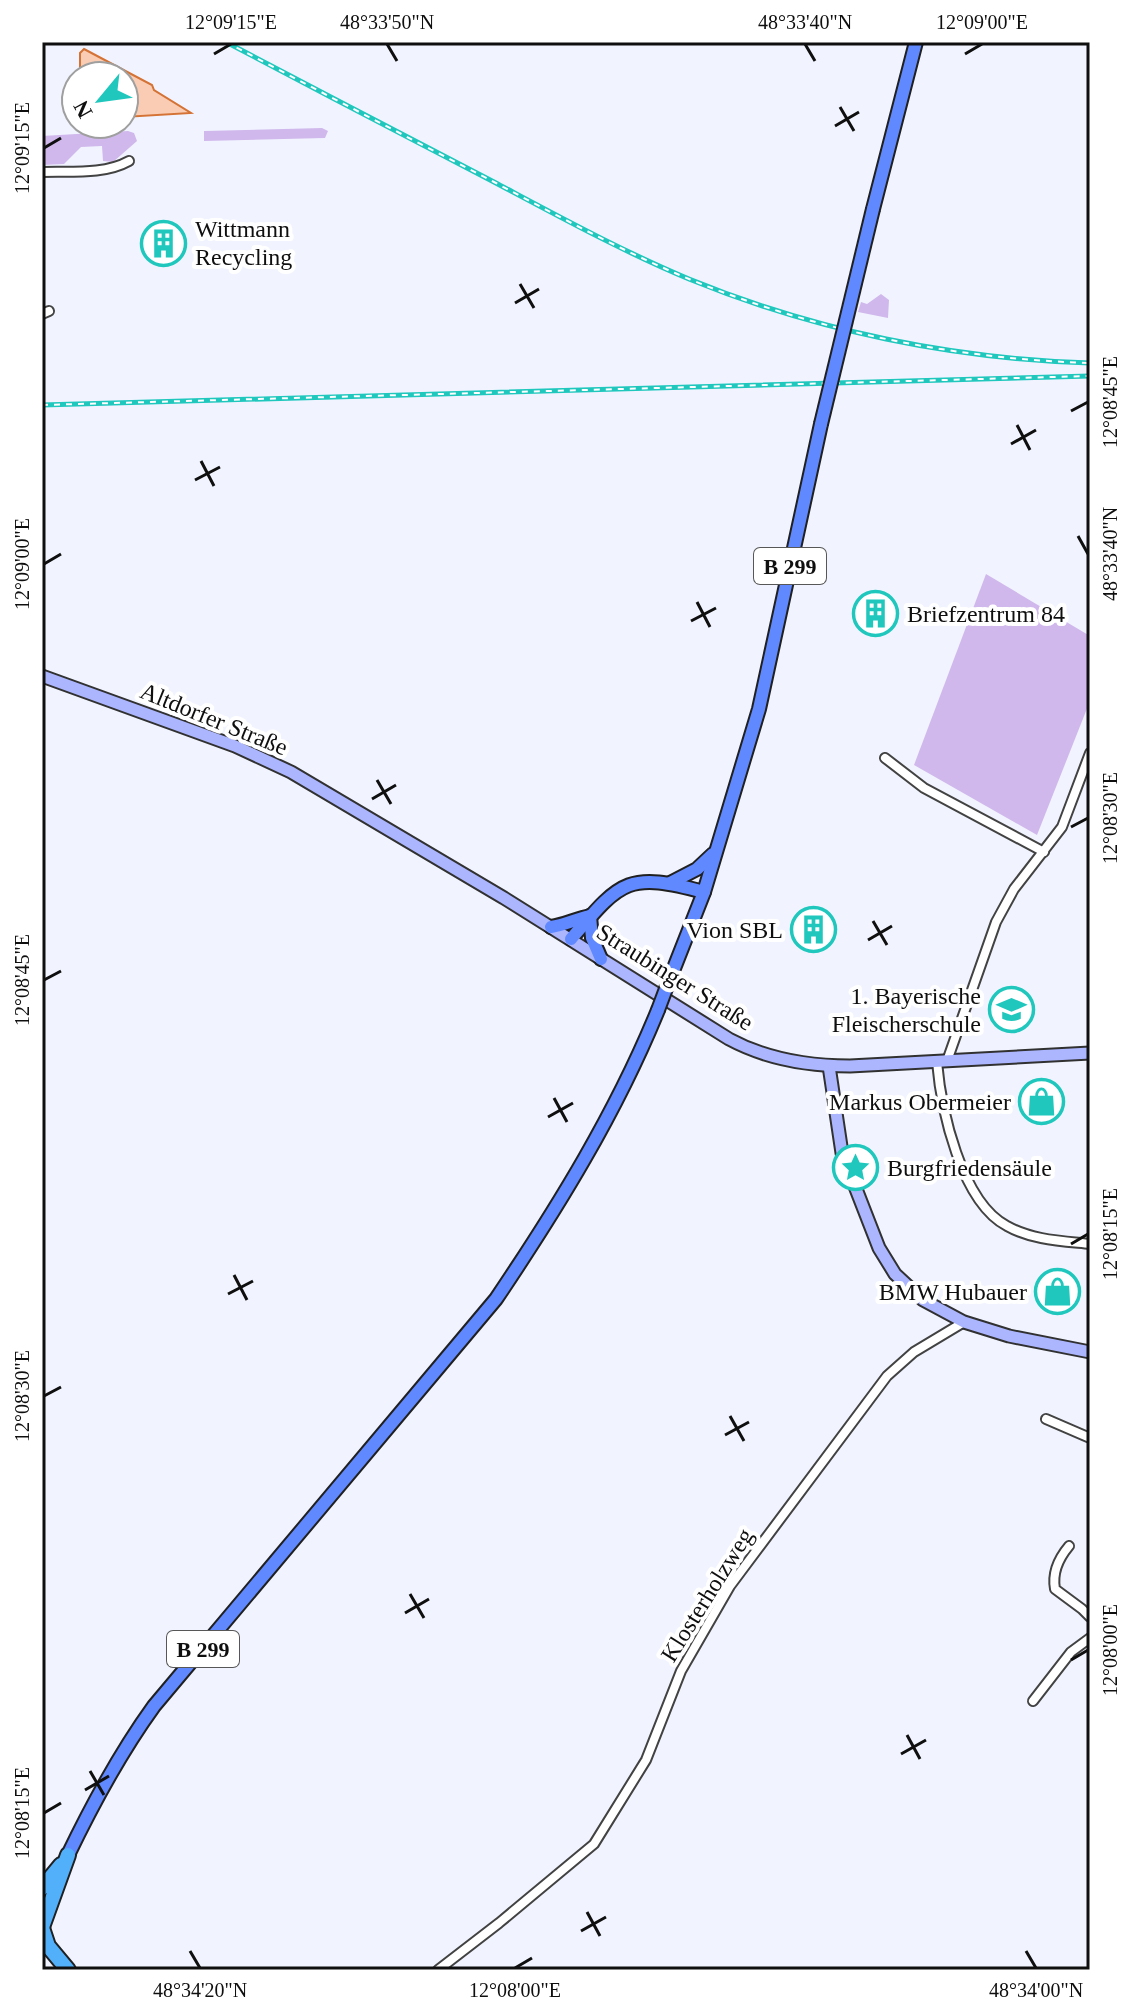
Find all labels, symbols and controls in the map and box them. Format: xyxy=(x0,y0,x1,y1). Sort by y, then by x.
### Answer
text: 12°09'15"E xyxy=(185,11,277,33)
text: 48°33'50"N xyxy=(340,11,434,33)
text: 48°33'40"N xyxy=(758,11,852,33)
text: 12°09'00"E xyxy=(936,11,1028,33)
north arrow xyxy=(60,60,140,140)
text: N xyxy=(68,96,98,122)
text: 12°09'15"E xyxy=(11,102,33,194)
place label: Wittmann Recycling xyxy=(195,216,292,270)
building icon: Wittmann Recycling xyxy=(140,219,188,267)
text: 12°08'45"E xyxy=(1099,356,1121,448)
text: 48°33'40"N xyxy=(1099,507,1121,601)
text: 12°09'00"E xyxy=(11,518,33,610)
road number: B 299 xyxy=(754,548,826,584)
building icon: Briefzentrum 84 xyxy=(852,590,900,638)
place label: Briefzentrum 84 xyxy=(907,601,1065,627)
street label: Altdorfer Straße xyxy=(137,678,291,760)
text: 12°08'30"E xyxy=(1099,772,1121,864)
building icon: Vion SBL xyxy=(790,906,838,954)
place label: Vion SBL xyxy=(686,917,783,943)
street label: Straubinger Straße xyxy=(592,918,758,1036)
text: 12°08'45"E xyxy=(11,934,33,1026)
place label: 1. Bayerische Fleischerschule xyxy=(832,983,981,1037)
school or university icon: 1. Bayerische Fleischerschule xyxy=(988,986,1036,1034)
shop icon: Markus Obermeier xyxy=(1018,1078,1066,1126)
place label: Markus Obermeier xyxy=(829,1089,1011,1115)
place icon: Burgfriedensäule xyxy=(832,1144,880,1192)
place label: Burgfriedensäule xyxy=(887,1155,1052,1181)
text: 12°08'15"E xyxy=(1099,1188,1121,1280)
shop icon: BMW Hubauer xyxy=(1034,1268,1082,1316)
place label: BMW Hubauer xyxy=(879,1279,1027,1305)
text: 12°08'30"E xyxy=(11,1350,33,1442)
street label: Klosterholzweg xyxy=(656,1524,758,1666)
text: 12°08'00"E xyxy=(1099,1604,1121,1696)
road number: B 299 xyxy=(167,1631,239,1667)
text: 12°08'15"E xyxy=(11,1767,33,1859)
text: 48°34'20"N xyxy=(153,1979,247,2001)
text: 12°08'00"E xyxy=(469,1979,561,2001)
text: 48°34'00"N xyxy=(989,1979,1083,2001)

